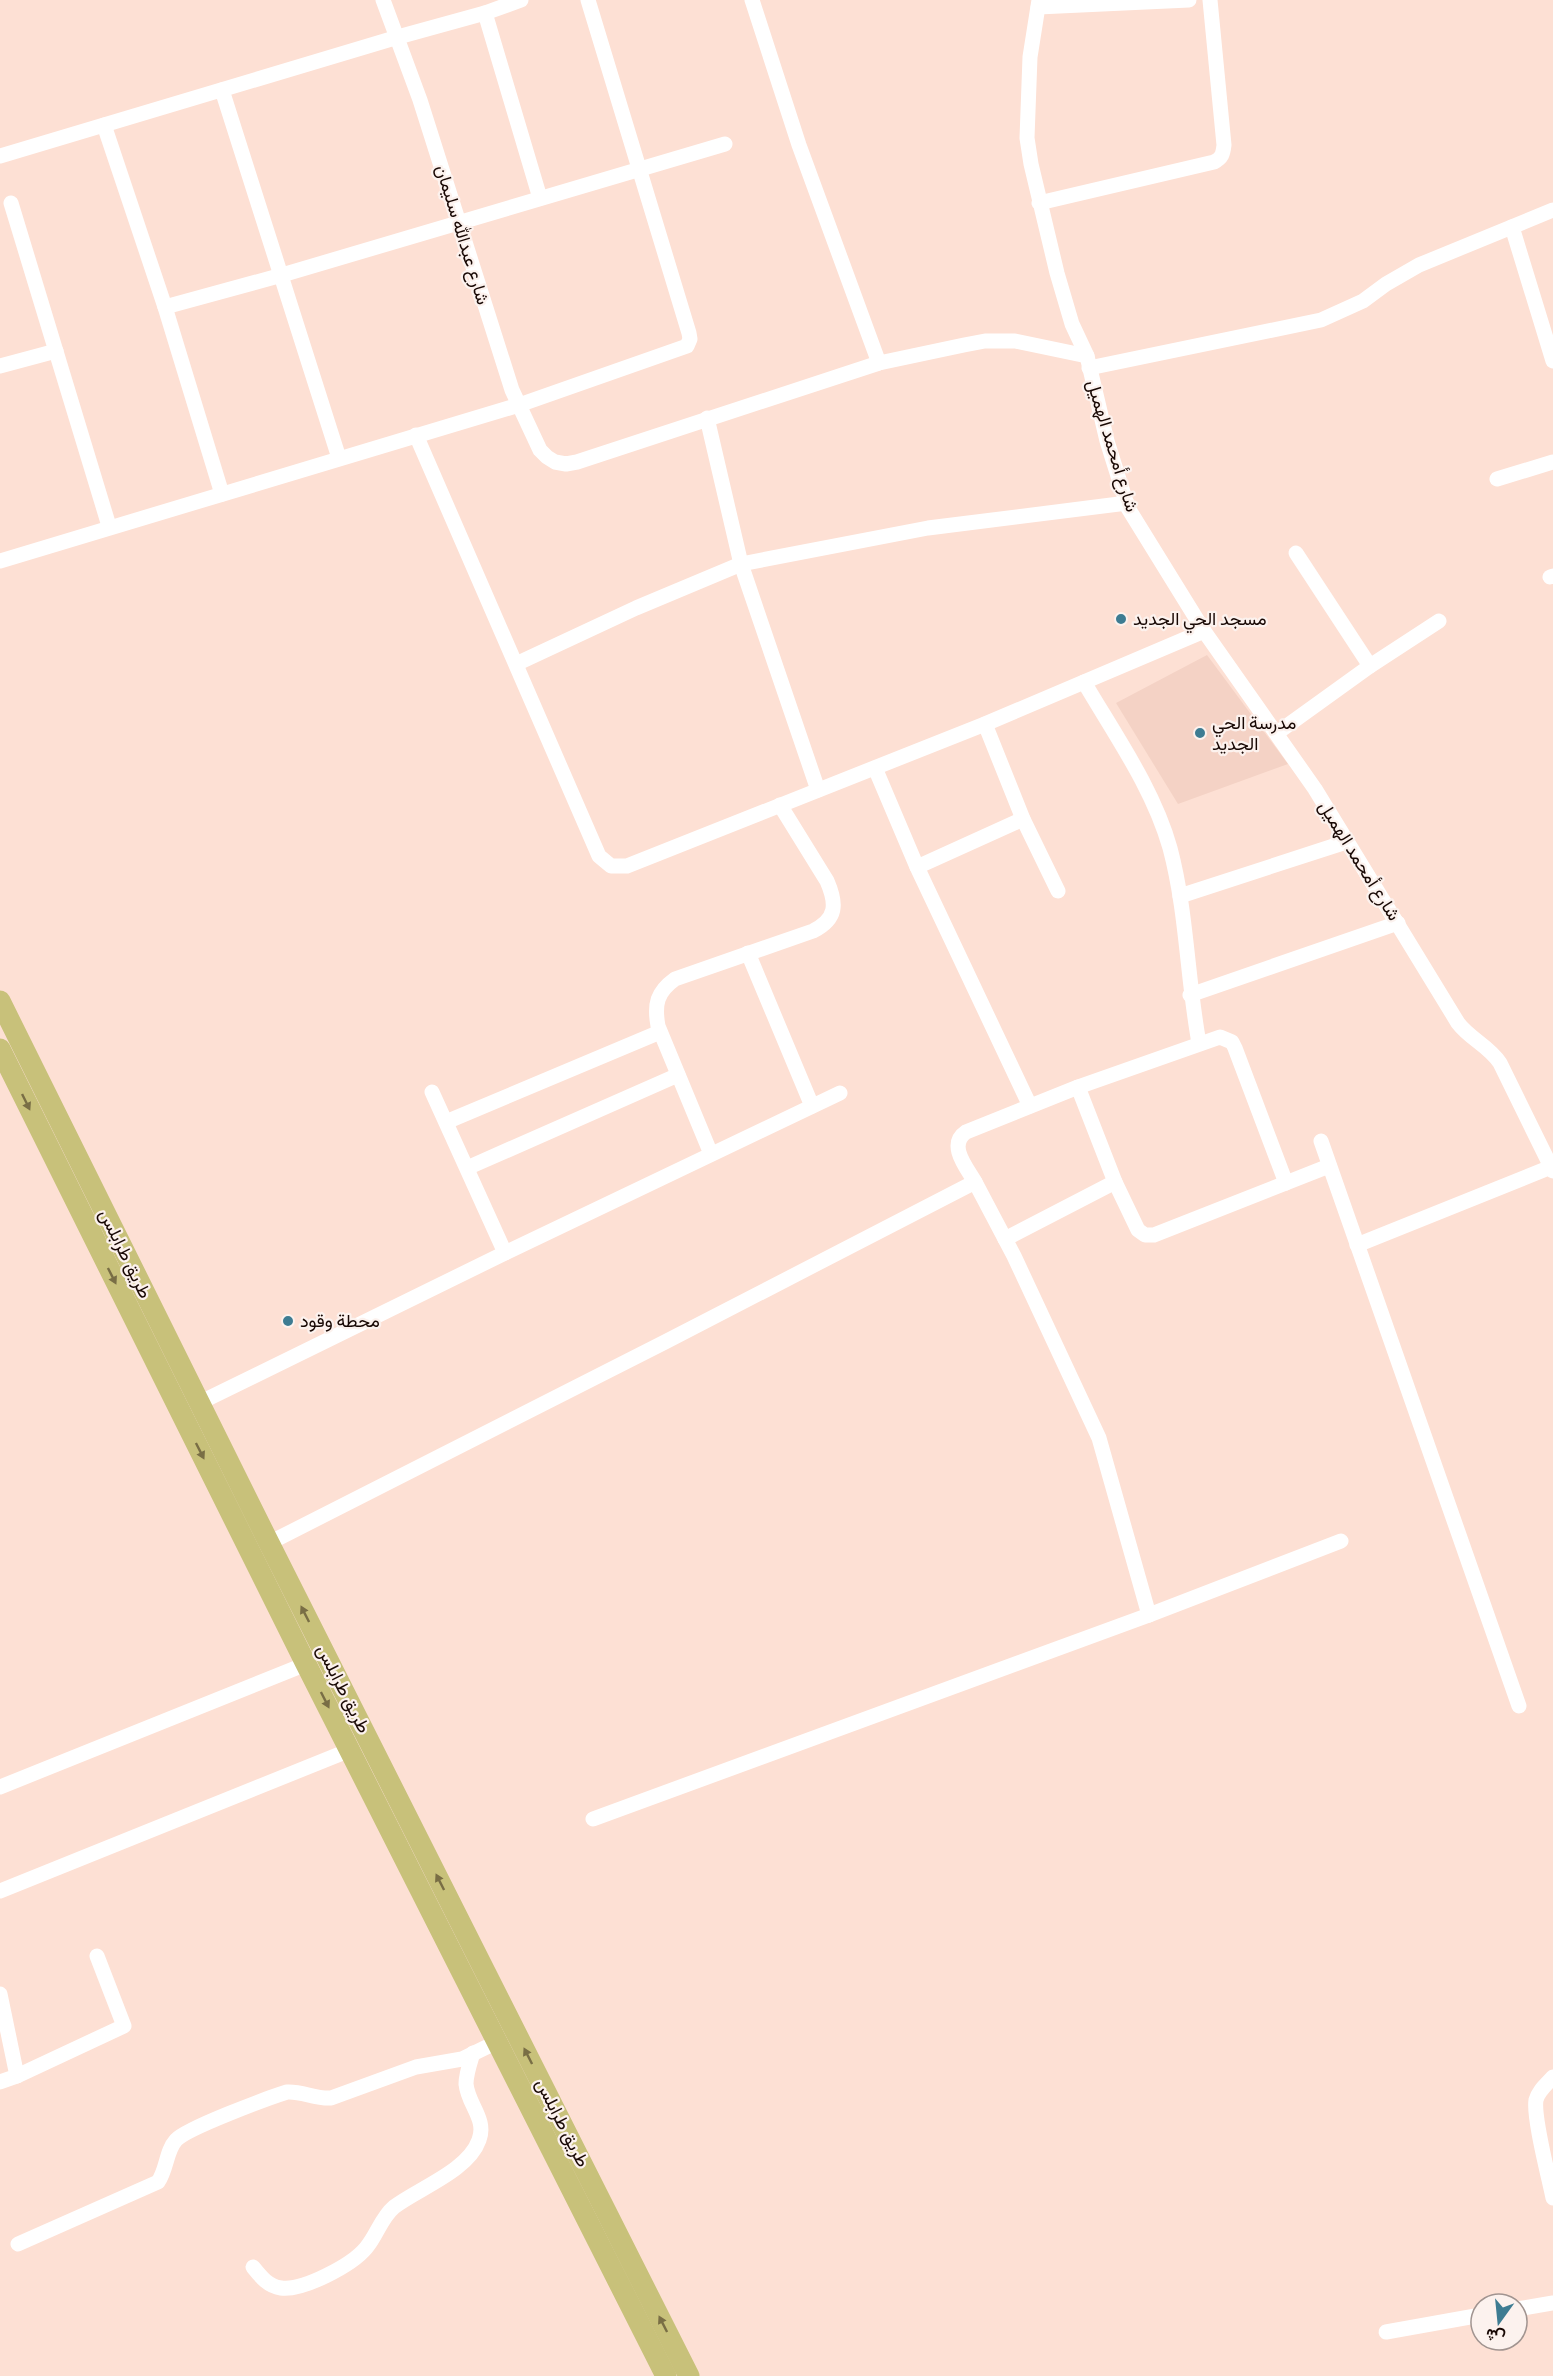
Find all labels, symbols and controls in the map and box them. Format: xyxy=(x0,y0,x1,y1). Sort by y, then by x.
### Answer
street label: شارع عبدالله سليمان xyxy=(429,162,495,308)
street label: شارع أمحمد الهميل xyxy=(1080,377,1144,515)
place label: مسجد الحي الجديد xyxy=(1133,607,1267,634)
marker: مسجد الحي الجديد xyxy=(1114,612,1128,626)
place label: مدرسة الحي الجديد xyxy=(1212,711,1296,757)
marker: مدرسة الحي الجديد xyxy=(1193,726,1207,740)
street label: شارع أمحمد الهميل xyxy=(1312,796,1406,926)
one-way arrow xyxy=(21,1093,30,1110)
street label: طريق طرابلس xyxy=(93,1205,157,1303)
one-way arrow xyxy=(108,1268,117,1285)
place label: محطة وقود xyxy=(300,1309,380,1334)
marker: محطة وقود xyxy=(281,1314,295,1328)
one-way arrow xyxy=(195,1442,204,1459)
one-way arrow xyxy=(300,1605,310,1622)
street label: طريق طرابلس xyxy=(310,1640,376,1738)
one-way arrow xyxy=(320,1692,330,1709)
one-way arrow xyxy=(435,1873,445,1890)
one-way arrow xyxy=(523,2047,533,2064)
street label: طريق طرابلس xyxy=(529,2074,595,2172)
north arrow xyxy=(1469,2292,1529,2352)
one-way arrow xyxy=(658,2315,668,2332)
text: ش xyxy=(1483,2322,1508,2349)

